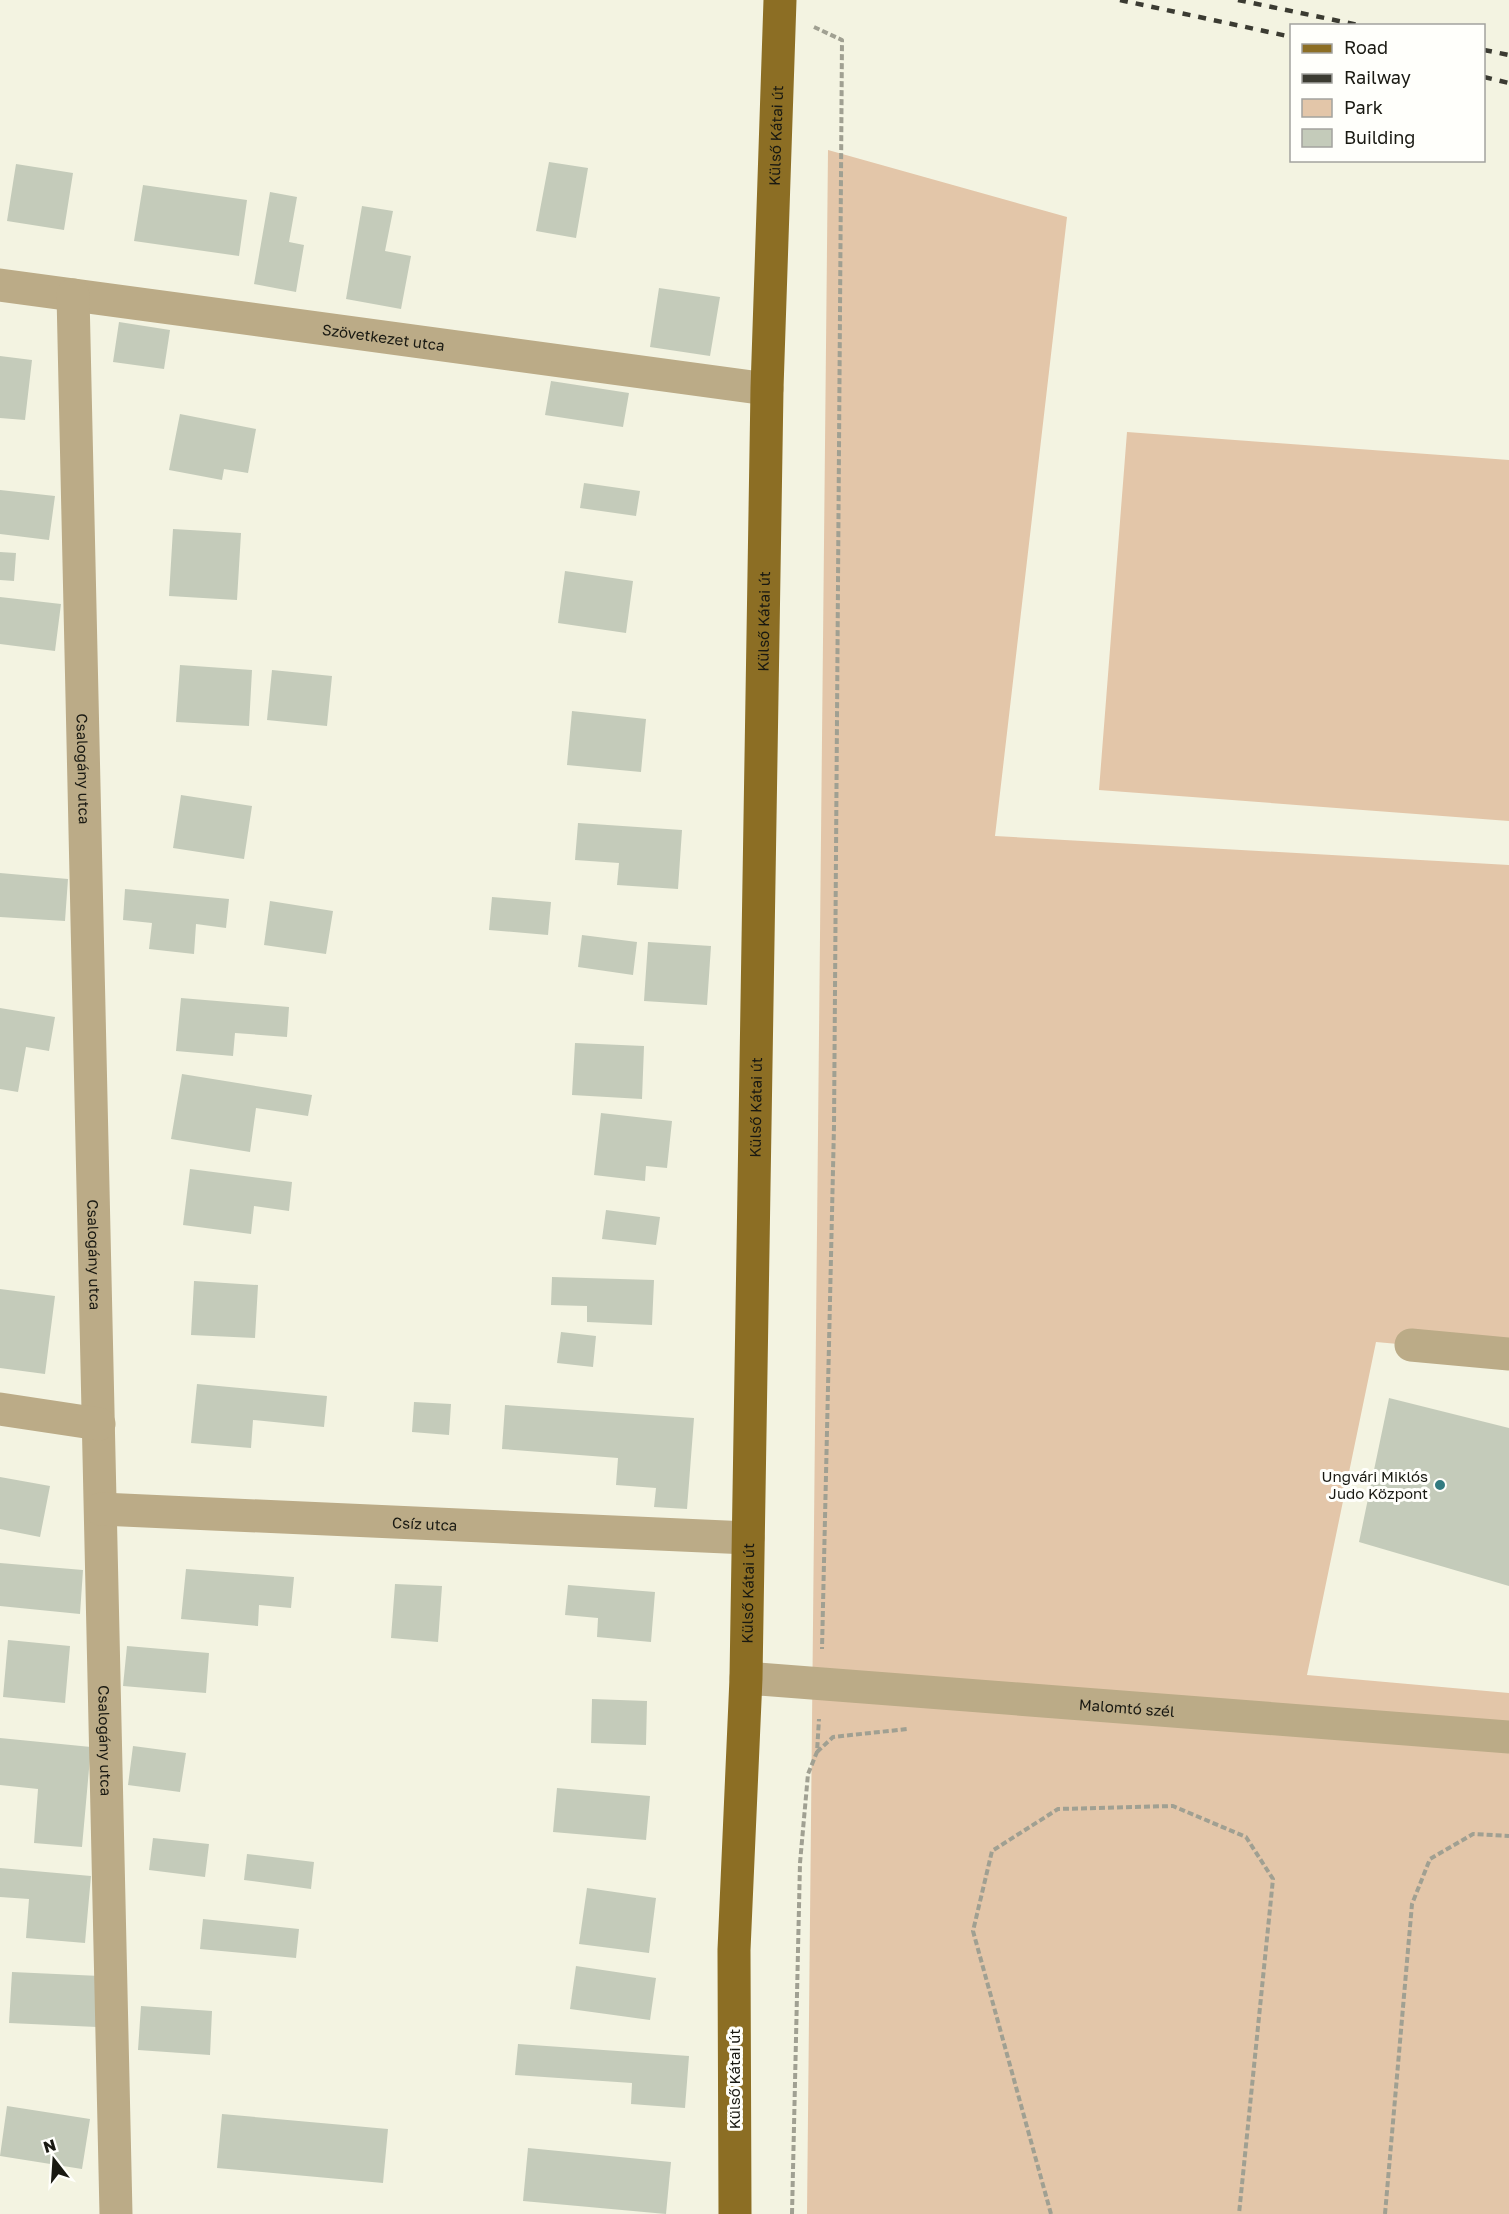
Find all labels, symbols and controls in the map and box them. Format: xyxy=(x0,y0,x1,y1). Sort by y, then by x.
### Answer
legend xyxy=(1290,24,1485,162)
text: Road xyxy=(1344,36,1388,58)
text: Railway xyxy=(1344,66,1411,88)
street label: Külső Kátai út xyxy=(765,85,786,186)
text: Park xyxy=(1344,96,1383,118)
text: Building xyxy=(1344,126,1415,148)
street label: Szövetkezet utca xyxy=(321,320,446,354)
street label: Külső Kátai út xyxy=(753,571,773,672)
street label: Csalogány utca xyxy=(73,713,94,825)
street label: Külső Kátai út xyxy=(745,1057,765,1158)
street label: Csalogány utca xyxy=(84,1199,105,1310)
place label: Ungvári Miklós Judo Központ xyxy=(1322,1467,1428,1502)
marker: Ungvári Miklós Judo Központ xyxy=(1433,1478,1447,1492)
street label: Csíz utca xyxy=(392,1513,458,1534)
street label: Külső Kátai út xyxy=(738,1543,757,1644)
street label: Csalogány utca xyxy=(95,1685,116,1796)
street label: Malomtó szél xyxy=(1078,1695,1176,1720)
street label: Külső Kátai út xyxy=(725,2029,743,2129)
north arrow xyxy=(24,2130,84,2190)
text: N xyxy=(41,2134,58,2157)

